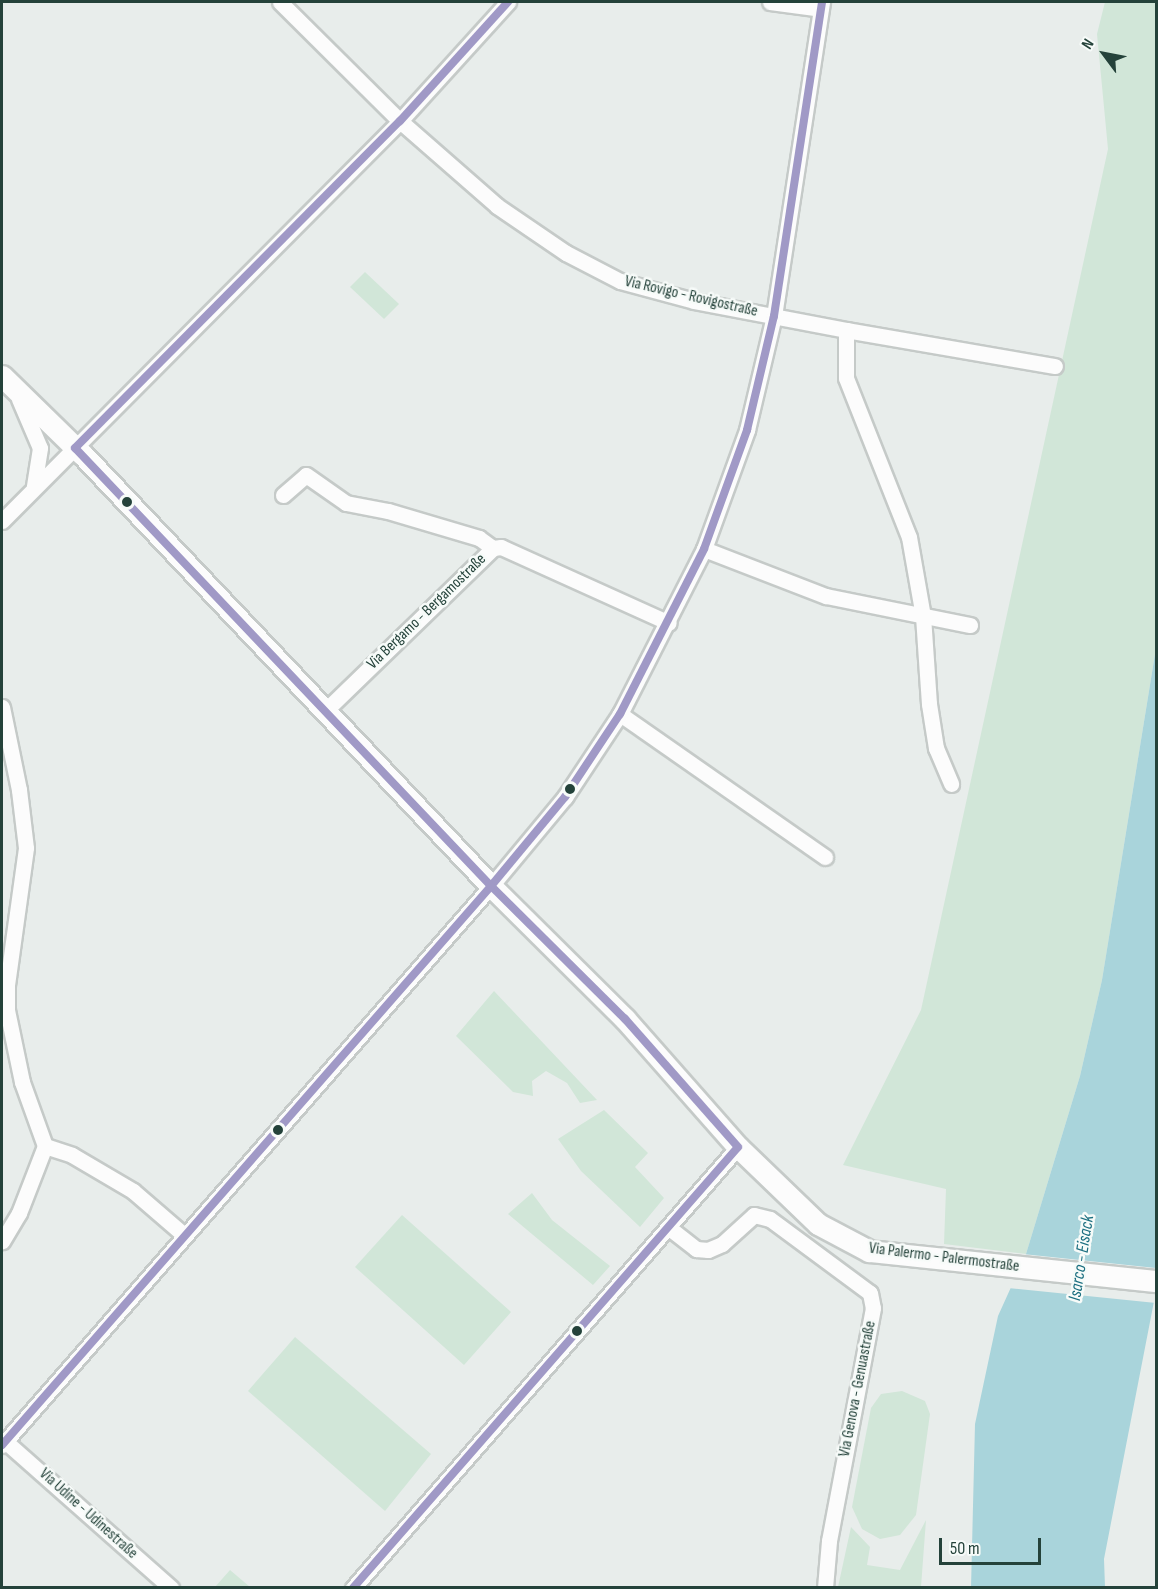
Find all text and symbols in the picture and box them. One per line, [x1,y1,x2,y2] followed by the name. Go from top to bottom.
[1074,24,1134,84] north arrow
[1078,36,1099,53] text: N
[623,272,759,322] street label: Via Rovigo - Rovigostraße
[121,496,133,508] unlabelled marker
[363,550,491,674] street label: Via Bergamo - Bergamostraße
[564,783,576,795] unlabelled marker
[272,1124,284,1136] unlabelled marker
[1065,1214,1099,1302] water label: Isarco - Eisack
[868,1239,1020,1277] street label: Via Palermo - Palermostraße
[835,1319,881,1459] street label: Via Genova - Genuastraße
[571,1325,583,1337] unlabelled marker
[35,1465,141,1563] street label: Via Udine - Udinestraße
[942,1526,1044,1564] scale bar
[950,1538,980,1559] text: 50 m

